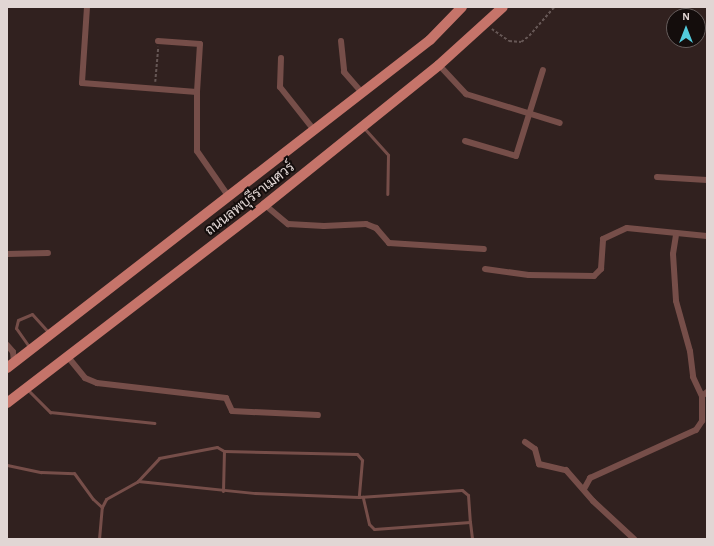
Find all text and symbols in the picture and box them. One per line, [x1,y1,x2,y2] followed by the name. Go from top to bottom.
[666,8,706,48] north arrow
[682,11,690,22] text: N
[202,159,298,239] street label: ถนนลพบุรีราเมศวร์

